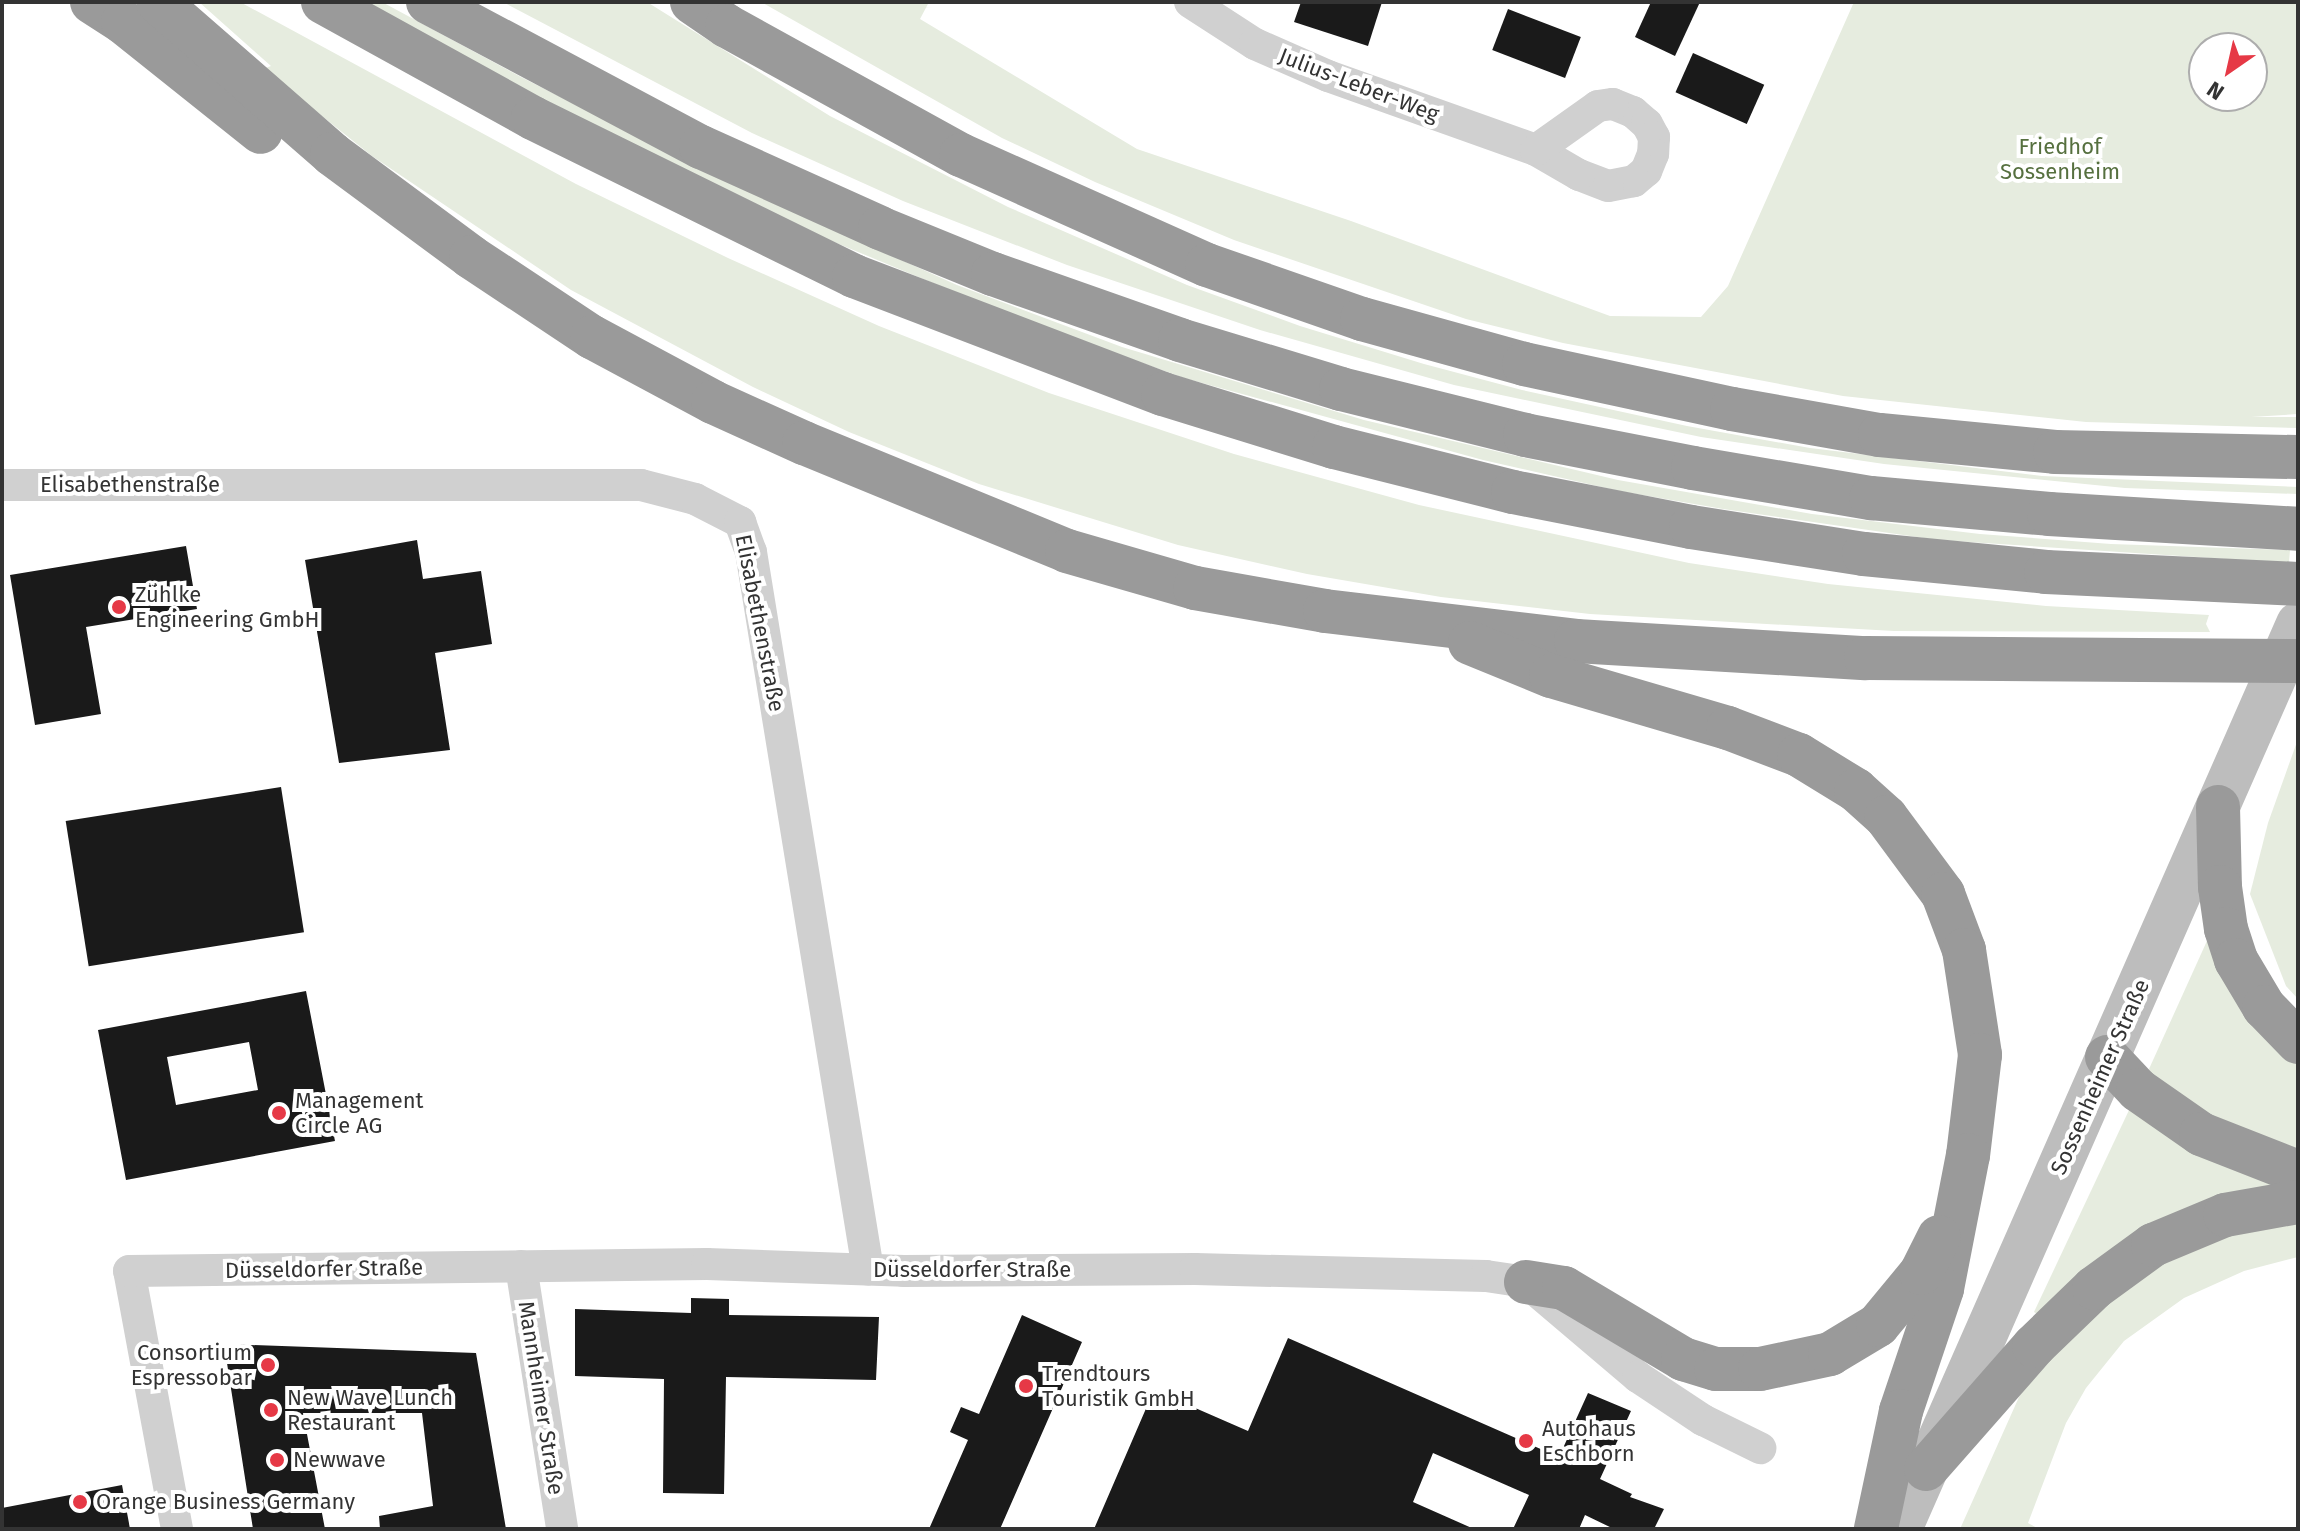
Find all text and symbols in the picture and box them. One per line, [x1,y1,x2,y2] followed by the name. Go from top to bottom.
[2188,32,2268,112] north arrow
[1275,42,1443,128] street label: Julius-Leber-Weg
[2202,75,2229,106] text: N
[2000,133,2120,184] park label: Friedhof Sossenheim
[40,472,220,498] street label: Elisabethenstraße
[730,532,790,714] street label: Elisabethenstraße
[135,581,320,632] place label: Zühlke Engineering GmbH
[110,598,128,616] marker: Zühlke Engineering GmbH
[2045,975,2155,1179] street label: Sossenheimer Straße
[295,1087,423,1138] place label: Management Circle AG
[270,1104,288,1122] marker: Management Circle AG
[225,1254,423,1284] street label: Düsseldorfer Straße
[873,1257,1071,1283] street label: Düsseldorfer Straße
[513,1299,569,1497] street label: Mannheimer Straße
[131,1339,252,1390] place label: Consortium Espressobar
[259,1356,277,1374] marker: Consortium Espressobar
[1042,1360,1195,1412] place label: Trendtours Touristik GmbH
[1017,1377,1035,1395] marker: Trendtours Touristik GmbH
[287,1384,453,1436] place label: New Wave Lunch Restaurant
[262,1401,280,1419] marker: New Wave Lunch Restaurant
[1542,1415,1636,1466] place label: Autohaus Eschborn
[1517,1432,1535,1450] marker: Autohaus Eschborn
[293,1447,386,1473] place label: Newwave
[268,1451,286,1469] marker: Newwave
[96,1489,355,1515] place label: Orange Business Germany
[71,1493,89,1511] marker: Orange Business Germany

